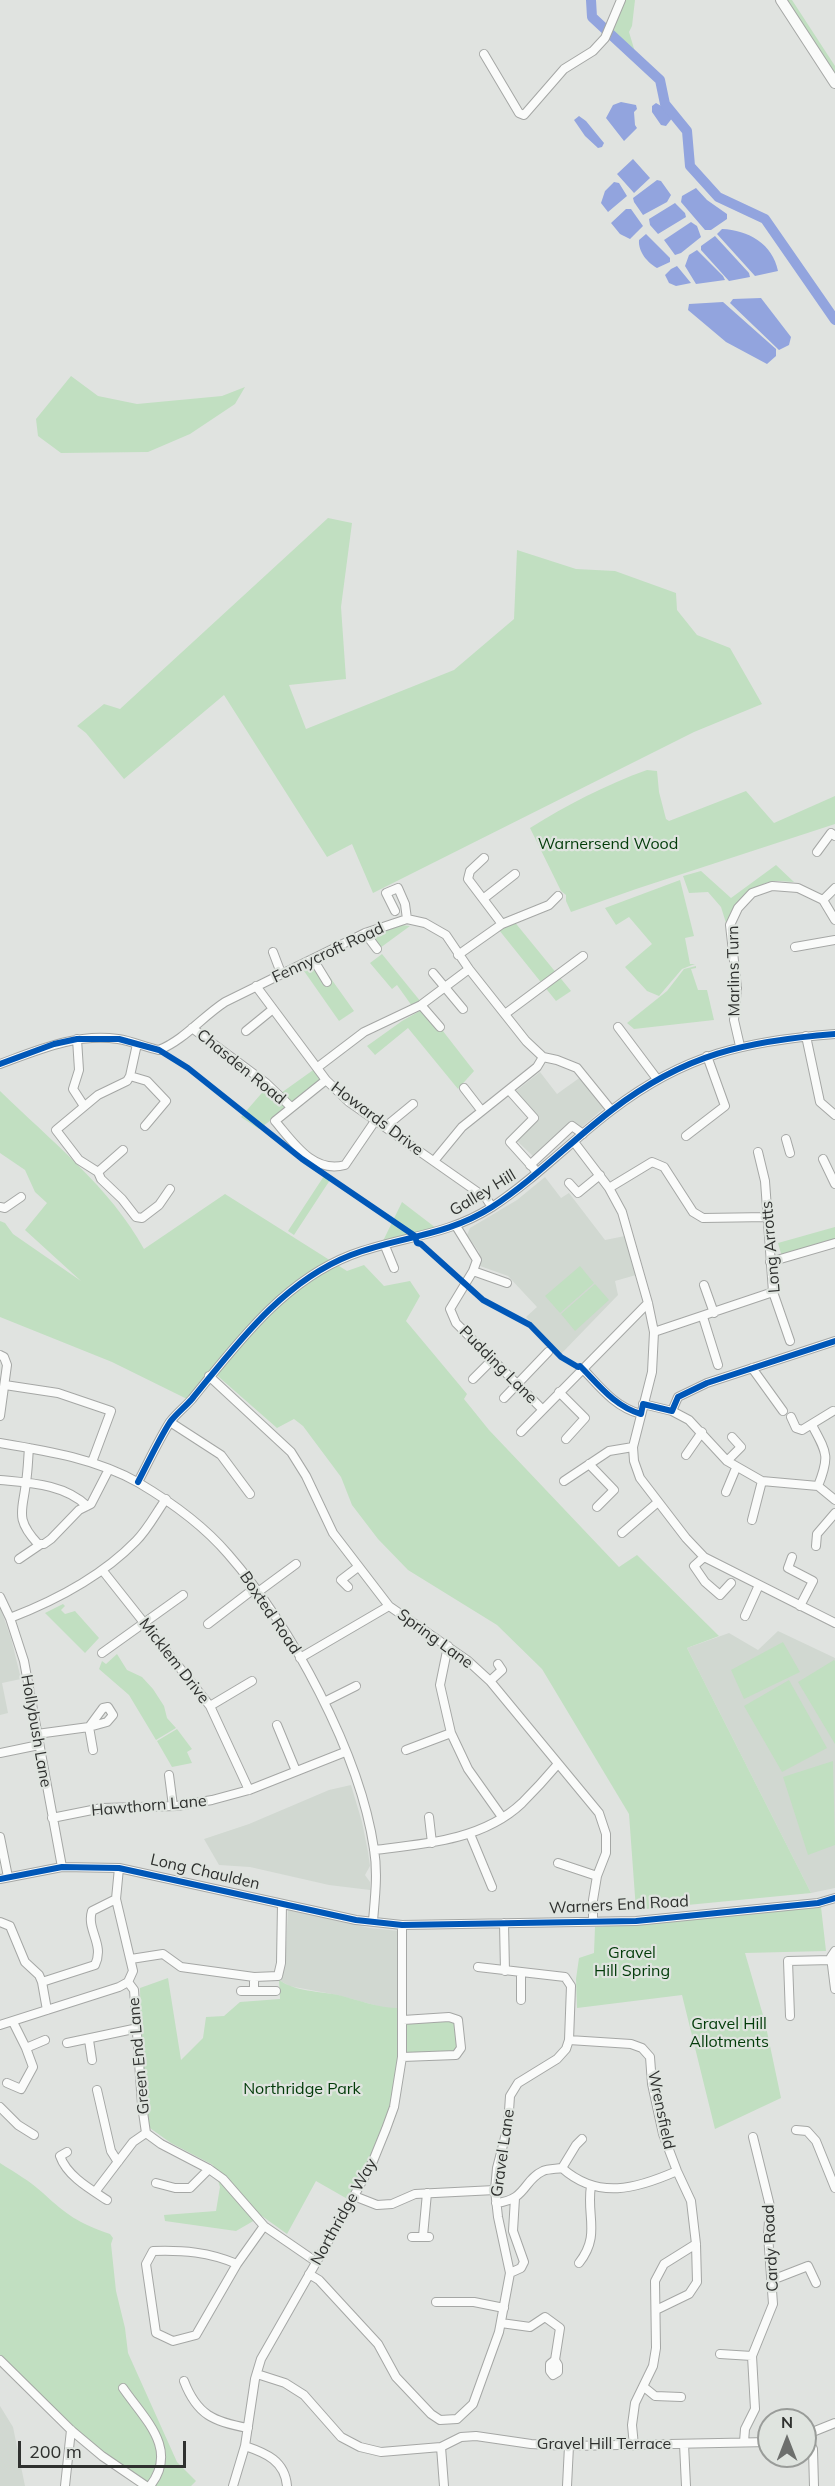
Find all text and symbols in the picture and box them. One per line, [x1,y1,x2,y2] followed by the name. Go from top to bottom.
[538,834,678,854] park label: Warnersend Wood
[269,919,387,987] street label: Fennycroft Road
[724,925,744,1017] street label: Marlins Turn
[193,1025,289,1109] street label: Chasden Road
[327,1078,427,1160] street label: Howards Drive
[446,1166,520,1220] street label: Galley Hill
[757,1200,785,1294] street label: Long Arrotts
[455,1322,541,1408] street label: Pudding Lane
[235,1568,305,1658] street label: Boxted Road
[393,1605,477,1673] street label: Spring Lane
[135,1614,213,1708] street label: Micklem Drive
[17,1673,55,1789] street label: Hollybush Lane
[91,1791,207,1821] street label: Hawthorn Lane
[148,1850,262,1894] street label: Long Chaulden
[549,1892,689,1918] street label: Warners End Road
[594,1943,670,1981] park label: Gravel Hill Spring
[124,1997,154,2115] street label: Green End Lane
[689,2014,769,2052] park label: Gravel Hill Allotments
[643,2069,679,2151] street label: Wrensfield
[243,2079,361,2099] park label: Northridge Park
[487,2108,519,2198] street label: Gravel Lane
[307,2155,381,2269] street label: Northridge Way
[759,2204,783,2292] street label: Cardy Road
[757,2408,817,2468] north arrow
[781,2412,793,2432] text: N
[21,2429,189,2467] scale bar
[537,2434,671,2454] street label: Gravel Hill Terrace
[29,2440,82,2463] text: 200 m

